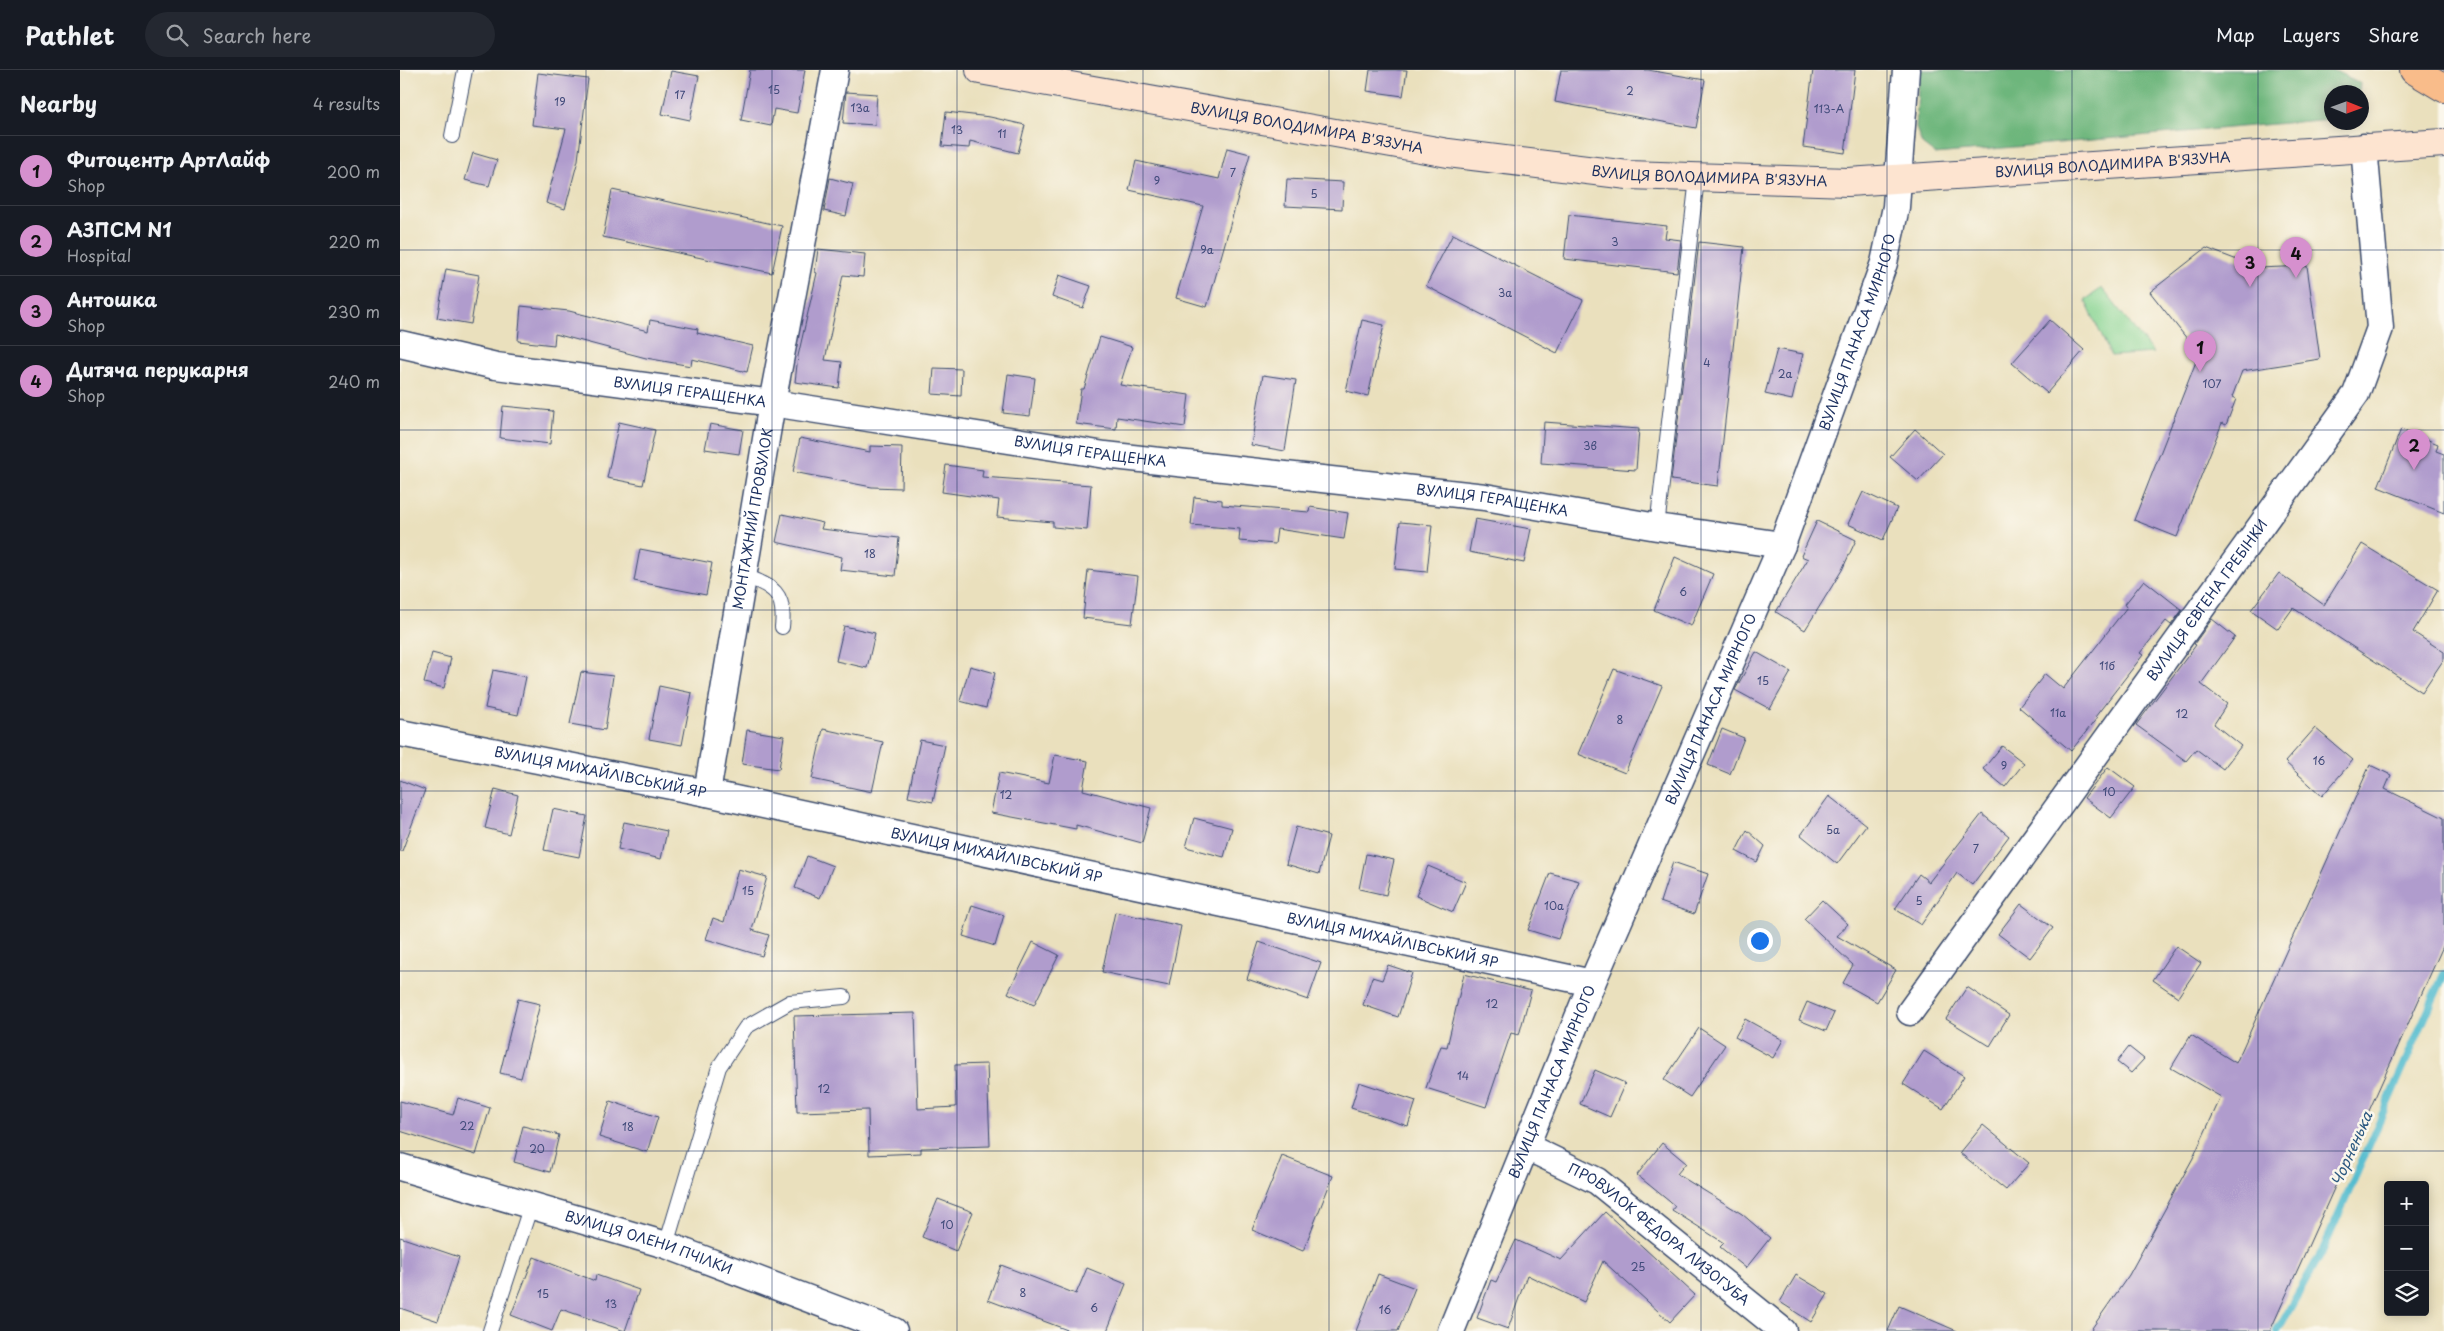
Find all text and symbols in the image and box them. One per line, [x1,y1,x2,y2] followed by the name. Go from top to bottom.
[145,12,495,57] search box
[25,17,115,53] text: Pathlet
[163,21,191,49] icon: search
[203,21,311,49] text: Search here
[2216,21,2255,48] text: Map
[2283,21,2340,48] text: Layers
[2368,21,2419,48] text: Share
[768,81,780,98] house number: 15
[1626,82,1634,99] house number: 2
[2324,85,2369,130] north arrow
[675,86,686,103] house number: 17
[20,87,97,119] text: Nearby
[313,91,380,115] text: 4 results
[554,93,566,110] house number: 19
[1189,97,1425,158] street label: ВУЛИЦЯ ВОЛОДИМИРА В'ЯЗУНА
[850,99,870,116] house number: 13а
[1814,100,1845,117] house number: 113-А
[951,121,963,138] house number: 13
[997,125,1007,142] house number: 11
[67,145,270,173] text: Фитоцентр АртЛайф
[1994,146,2231,182] street label: ВУЛИЦЯ ВОЛОДИМИРА В'ЯЗУНА
[32,159,40,183] text: 1
[327,159,380,183] text: 200 m
[1590,160,1828,191] street label: ВУЛИЦЯ ВОЛОДИМИРА В'ЯЗУНА
[1230,164,1236,181] house number: 7
[1154,172,1160,189] house number: 9
[67,173,105,197] text: Shop
[1310,185,1318,202] house number: 5
[67,215,172,243] text: АЗПСМ N1
[30,229,42,253] text: 2
[329,229,380,253] text: 220 m
[1813,232,1900,433] street label: ВУЛИЦЯ ПАНАСА МИРНОГО
[1611,233,1619,250] house number: 3
[2280,237,2312,278] pin: 4
[1200,241,1214,258] house number: 9а
[67,243,131,267] text: Hospital
[2234,246,2266,287] pin: 3
[1498,284,1512,301] house number: 3а
[67,285,157,313] text: Антошка
[31,299,41,323] text: 3
[328,299,380,323] text: 230 m
[67,313,105,337] text: Shop
[2184,331,2216,372] pin: 1
[1703,354,1711,371] house number: 4
[67,355,249,383] text: Дитяча перукарня
[1778,365,1792,382] house number: 2а
[31,369,41,393] text: 4
[328,369,380,393] text: 240 m
[612,371,768,412] street label: ВУЛИЦЯ ГЕРАЩЕНКА
[2203,375,2221,392] house number: 107
[67,383,105,407] text: Shop
[727,427,778,611] street label: МОНТАЖНИЙ ПРОВУЛОК
[2398,429,2430,470] pin: 2
[1013,430,1168,472] street label: ВУЛИЦЯ ГЕРАЩЕНКА
[1583,437,1597,454] house number: 3в
[1415,478,1570,521] street label: ВУЛИЦЯ ГЕРАЩЕНКА
[2141,515,2272,685] street label: ВУЛИЦЯ ЄВГЕНА ГРЕБІНКИ
[864,545,876,562] house number: 18
[1679,583,1687,600] house number: 6
[1660,610,1761,808] street label: ВУЛИЦЯ ПАНАСА МИРНОГО
[2099,657,2115,674] house number: 11б
[1757,672,1769,689] house number: 15
[2050,704,2066,721] house number: 11а
[2176,705,2189,722] house number: 12
[1617,711,1624,728] house number: 8
[492,741,709,803] street label: ВУЛИЦЯ МИХАЙЛІВСЬКИЙ ЯР
[2313,752,2326,769] house number: 16
[2001,757,2007,774] house number: 9
[2103,783,2115,800] house number: 10
[1000,786,1013,803] house number: 12
[1826,821,1840,838] house number: 5а
[889,822,1105,888] street label: ВУЛИЦЯ МИХАЙЛІВСЬКИЙ ЯР
[1973,840,1979,857] house number: 7
[742,882,754,899] house number: 15
[1915,892,1923,909] house number: 5
[1544,897,1564,914] house number: 10а
[1285,907,1501,973] street label: ВУЛИЦЯ МИХАЙЛІВСЬКИЙ ЯР
[1747,928,1773,954] your location
[1503,982,1600,1181] street label: ВУЛИЦЯ ПАНАСА МИРНОГО
[1486,995,1499,1012] house number: 12
[1457,1067,1469,1084] house number: 14
[818,1080,831,1097] house number: 12
[2324,1107,2378,1189] water label: Чорненька
[460,1117,474,1134] house number: 22
[622,1118,634,1135] house number: 18
[529,1140,545,1157] house number: 20
[1565,1158,1755,1310] street label: ПРОВУЛОК ФЕДОРА ЛИЗОГУБА
[2384,1181,2429,1316] map controls
[2384,1181,2429,1226] button: +
[563,1205,736,1279] street label: ВУЛИЦЯ ОЛЕНИ ПЧІЛКИ
[941,1216,953,1233] house number: 10
[2384,1226,2429,1271] button: −
[1631,1258,1645,1275] house number: 25
[2384,1271,2429,1316] button: layers
[1020,1284,1027,1301] house number: 8
[537,1285,549,1302] house number: 15
[605,1295,617,1312] house number: 13
[1090,1299,1098,1316] house number: 6
[1379,1301,1392,1318] house number: 16

